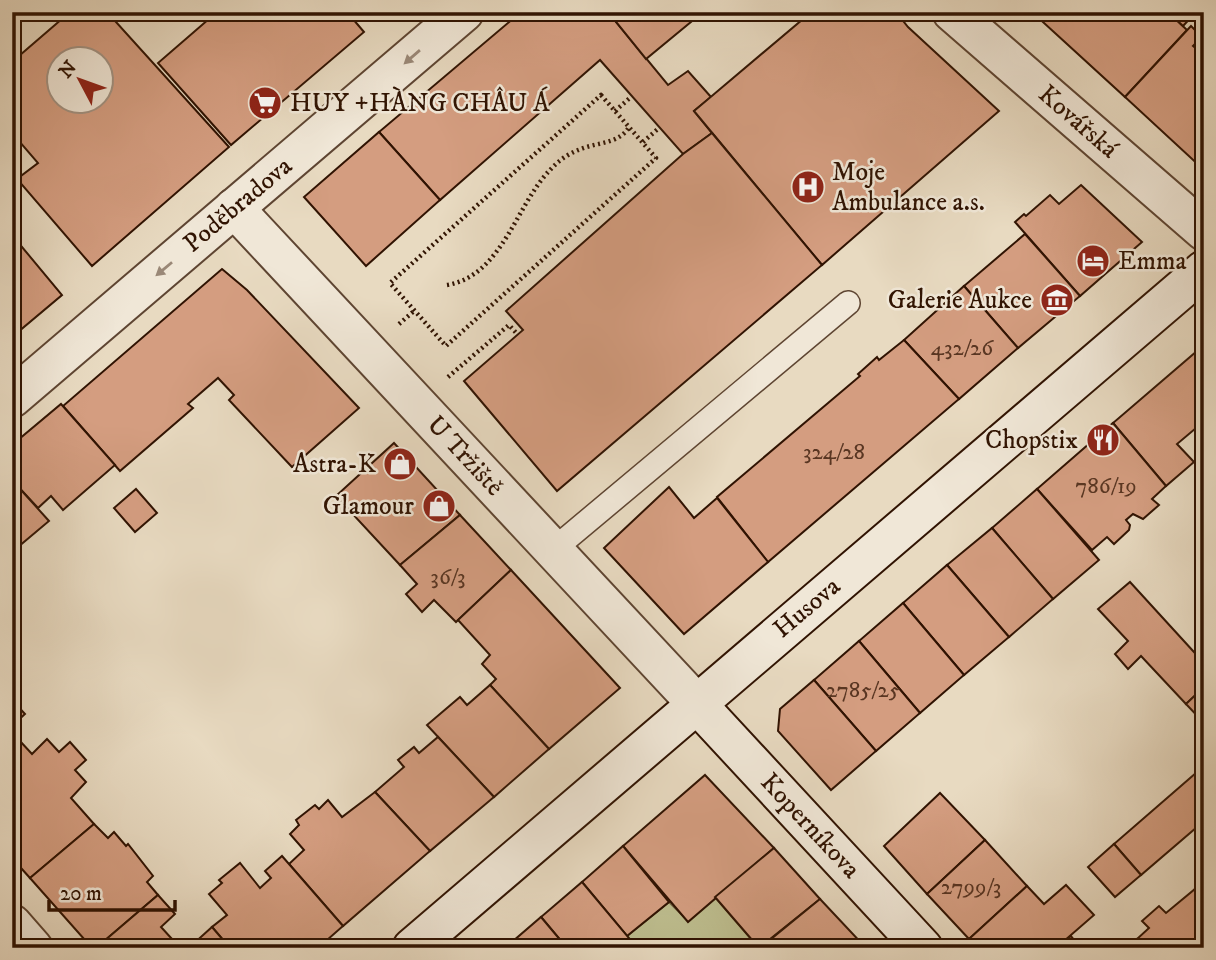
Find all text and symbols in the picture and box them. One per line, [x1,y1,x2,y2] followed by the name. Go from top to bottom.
[46,46,116,116] north arrow
[403,49,421,65] one-way arrow
[55,56,82,83] text: N
[1031,78,1125,166] street label: Kovářská
[246,84,284,122] supermarket icon: HUY +HÀNG CHÂU Á
[290,86,550,120] place label: HUY +HÀNG CHÂU Á
[177,150,299,260] street label: Poděbradova
[832,156,985,219] place label: Moje Ambulance a.s.
[789,168,827,206] hospital icon: Moje Ambulance a.s.
[1074,242,1112,280] hotel icon: Emma
[1118,245,1187,278] place label: Emma
[155,261,172,276] one-way arrow
[1038,281,1076,319] museum icon: Galerie Aukce
[888,284,1032,317] place label: Galerie Aukce
[931,334,994,363] house number: 432/26
[419,409,511,503] street label: U Tržiště
[1084,421,1122,459] restaurant icon: Chopstix
[985,424,1078,457] place label: Chopstix
[803,438,865,467] house number: 324/28
[381,445,419,483] shop icon: Astra-K
[293,448,377,481] place label: Astra-K
[1075,472,1137,501] house number: 786/19
[420,487,458,525] shop icon: Glamour
[323,490,414,523] place label: Glamour
[430,563,466,592] house number: 36/3
[767,570,847,646] street label: Husova
[826,676,900,705] house number: 2785/25
[753,766,867,886] street label: Koperníkova
[49,869,175,913] scale bar
[941,873,1001,902] house number: 2799/3
[60,881,102,907] text: 20 m

